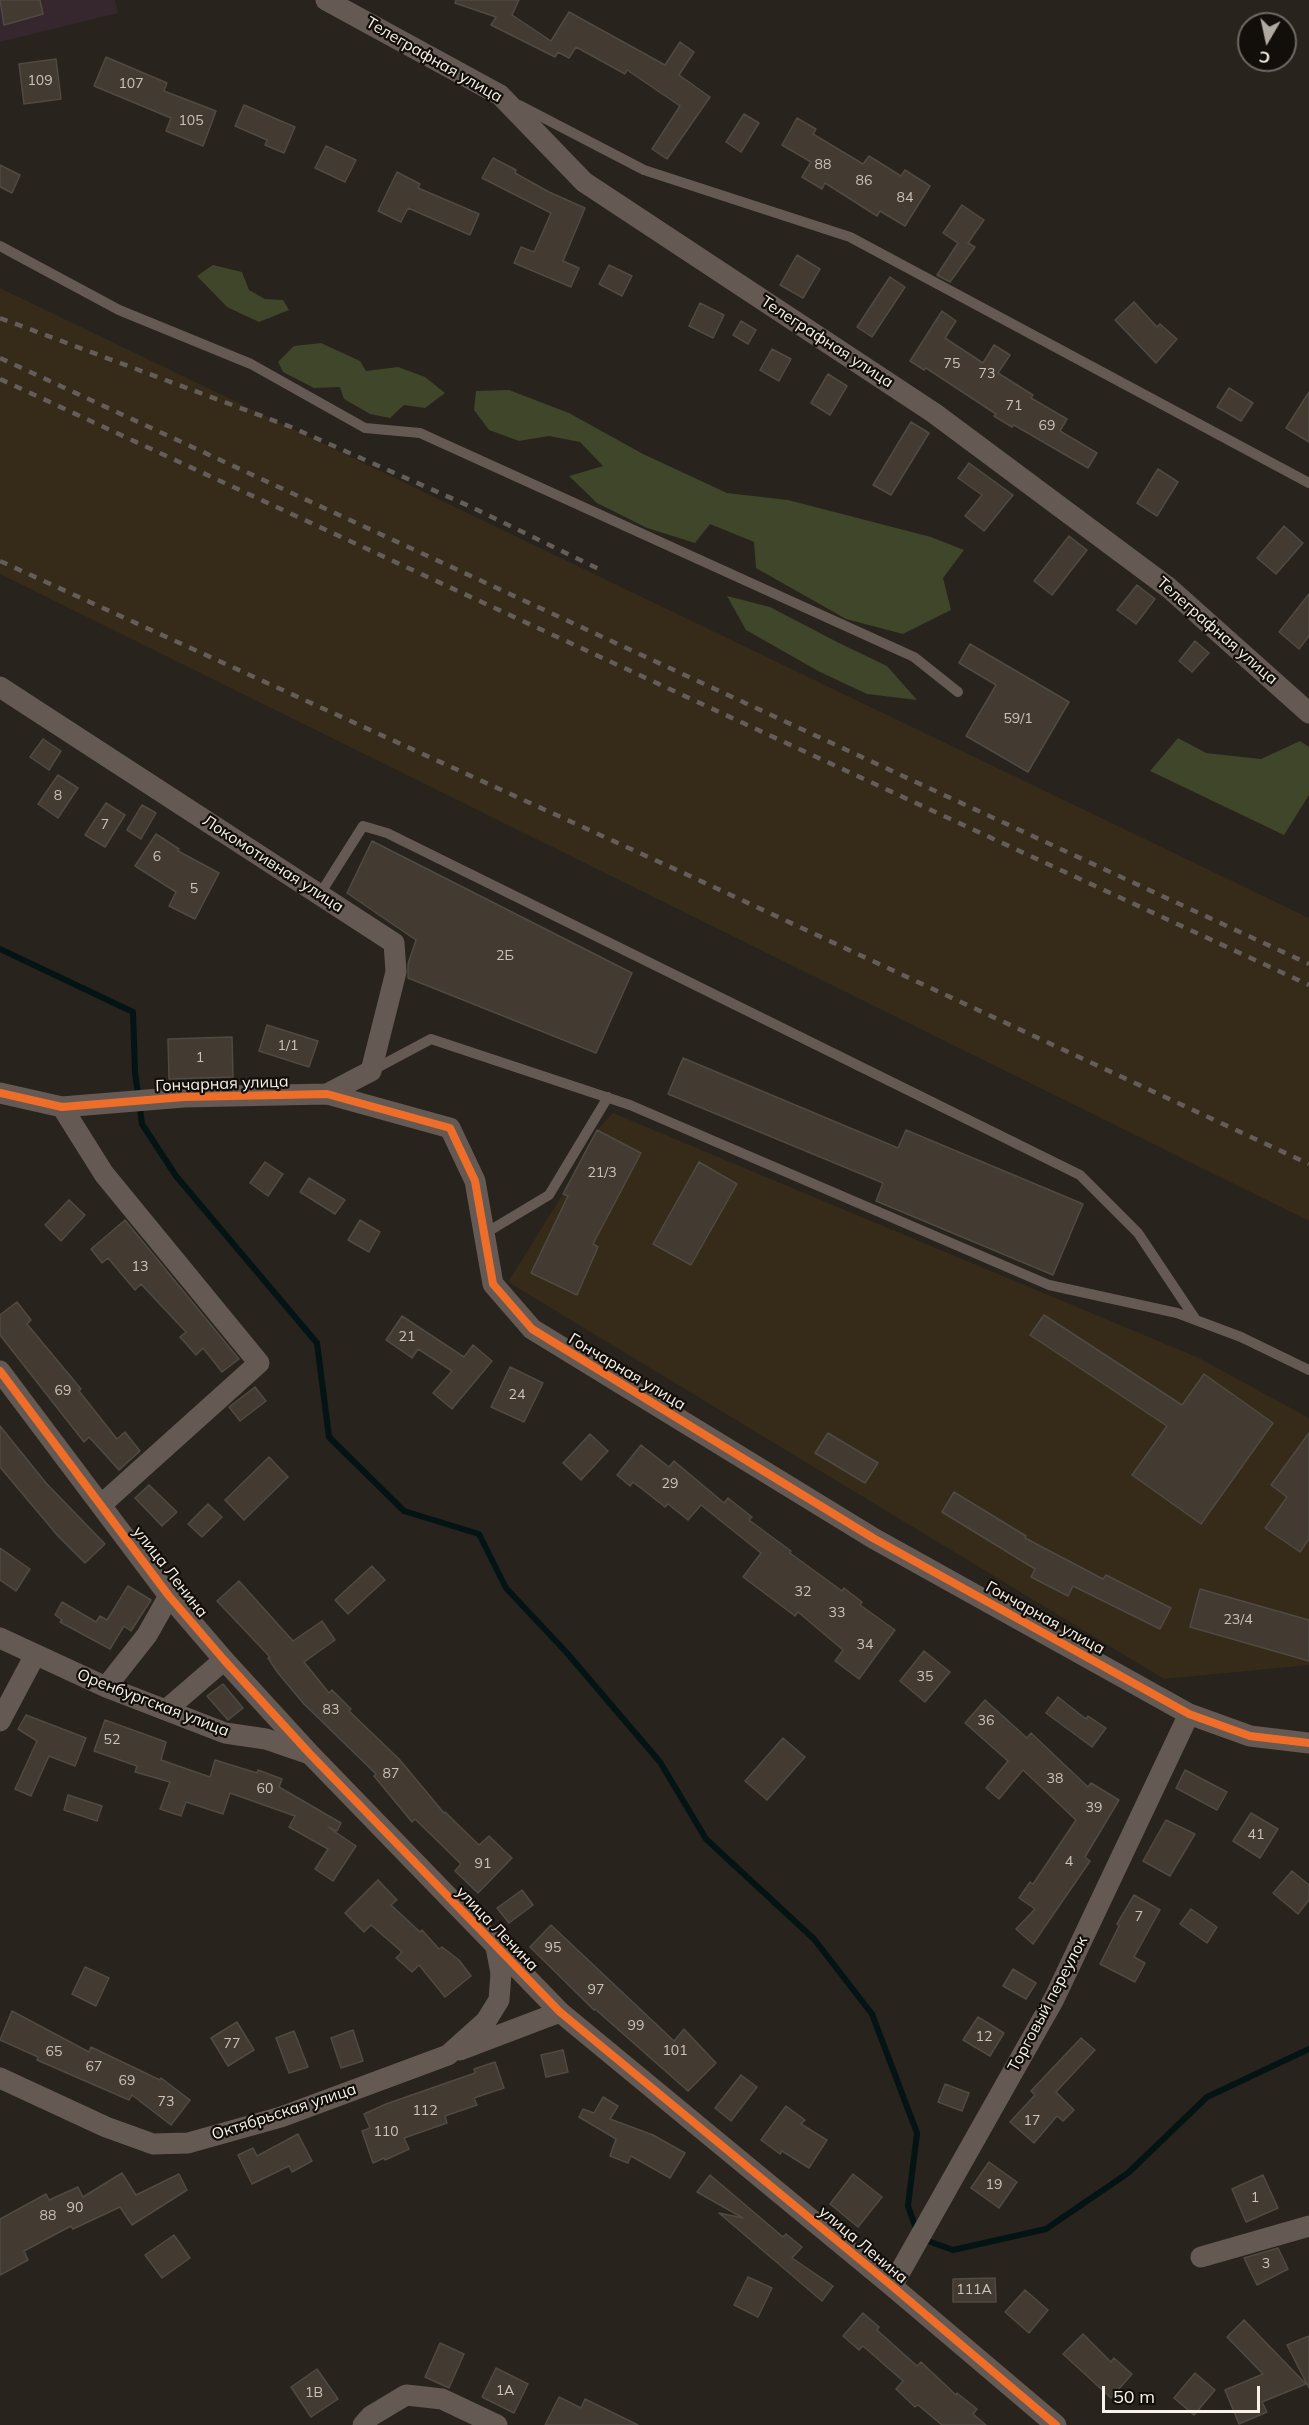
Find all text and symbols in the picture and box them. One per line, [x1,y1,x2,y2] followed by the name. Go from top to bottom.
[1237,12,1297,72] north arrow
[362,13,506,107] street label: Телеграфная улица
[1258,47,1271,69] text: С
[27,73,53,89] house number: 109
[118,76,144,92] house number: 107
[178,113,204,129] house number: 105
[815,157,831,173] house number: 88
[856,173,872,189] house number: 86
[897,190,913,206] house number: 84
[757,292,897,392] street label: Телеграфная улица
[944,356,960,372] house number: 75
[979,366,995,382] house number: 73
[1006,398,1022,414] house number: 71
[1039,418,1055,434] house number: 69
[1153,573,1281,689] street label: Телеграфная улица
[1003,711,1033,727] house number: 59/1
[54,788,62,804] house number: 8
[199,811,347,917] street label: Локомотивная улица
[101,817,109,833] house number: 7
[153,849,161,865] house number: 6
[190,881,198,897] house number: 5
[496,948,514,964] house number: 2Б
[278,1038,298,1054] house number: 1/1
[196,1050,204,1066] house number: 1
[155,1072,289,1096] street label: Гончарная улица
[587,1165,617,1181] house number: 21/3
[132,1259,148,1275] house number: 13
[399,1329,415,1345] house number: 21
[565,1329,689,1415] street label: Гончарная улица
[55,1383,71,1399] house number: 69
[509,1387,525,1403] house number: 24
[662,1476,678,1492] house number: 29
[128,1523,212,1621] street label: улица Ленина
[982,1577,1108,1659] street label: Гончарная улица
[795,1584,811,1600] house number: 32
[829,1605,845,1621] house number: 33
[1223,1612,1253,1628] house number: 23/4
[857,1637,873,1653] house number: 34
[74,1665,232,1741] street label: Оренбургская улица
[917,1669,933,1685] house number: 35
[323,1702,339,1718] house number: 83
[978,1713,994,1729] house number: 36
[104,1732,120,1748] house number: 52
[383,1766,399,1782] house number: 87
[1047,1771,1063,1787] house number: 38
[257,1781,273,1797] house number: 60
[1086,1800,1102,1816] house number: 39
[1248,1827,1264,1843] house number: 41
[1065,1854,1073,1870] house number: 4
[475,1856,491,1872] house number: 91
[452,1883,542,1975] street label: улица Ленина
[1135,1909,1143,1925] house number: 7
[1004,1933,1092,2075] street label: Торговый переулок
[545,1940,561,1956] house number: 95
[588,1982,604,1998] house number: 97
[628,2018,644,2034] house number: 99
[976,2029,992,2045] house number: 12
[224,2036,240,2052] house number: 77
[662,2043,688,2059] house number: 101
[46,2044,62,2060] house number: 65
[86,2059,102,2075] house number: 67
[119,2073,135,2089] house number: 69
[209,2080,359,2144] street label: Октябрьская улица
[158,2094,174,2110] house number: 73
[412,2103,438,2119] house number: 112
[1024,2113,1040,2129] house number: 17
[373,2124,399,2140] house number: 110
[986,2177,1002,2193] house number: 19
[1251,2190,1259,2206] house number: 1
[67,2200,83,2216] house number: 90
[815,2202,911,2288] street label: улица Ленина
[40,2208,56,2224] house number: 88
[1262,2256,1270,2272] house number: 3
[956,2282,992,2298] house number: 111А
[1105,2374,1262,2412] scale bar
[496,2383,514,2399] house number: 1А
[305,2385,323,2401] house number: 1В
[1113,2385,1155,2408] text: 50 m

